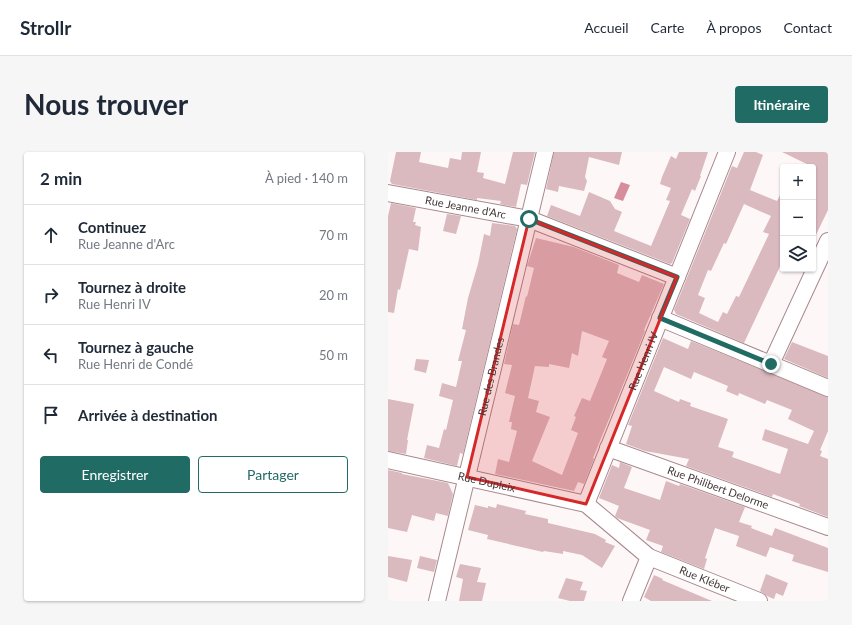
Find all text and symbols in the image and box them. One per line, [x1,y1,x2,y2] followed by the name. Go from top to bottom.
[20,16,71,39] text: Strollr
[584,19,629,36] text: Accueil
[651,19,684,36] text: Carte
[706,19,761,36] text: À propos
[783,19,832,36] text: Contact
[735,86,828,123] button: Itinéraire
[24,87,188,121] text: Nous trouver
[780,164,816,272] map controls
[780,164,816,200] button: +
[40,168,82,189] text: 2 min
[265,170,348,186] text: À pied · 140 m
[424,193,507,221] street label: Rue Jeanne d'Arc
[780,200,816,236] button: −
[520,210,538,228] route start
[78,218,146,236] text: Continuez
[40,224,62,246] icon: ahead
[319,227,348,243] text: 70 m
[78,236,175,252] text: Rue Jeanne d'Arc
[780,236,816,272] button: layers
[78,278,186,296] text: Tournez à droite
[40,284,62,306] icon: right
[319,287,348,303] text: 20 m
[78,296,151,312] text: Rue Henri IV
[625,329,661,392] street label: Rue Henri IV
[475,335,506,417] street label: Rue des Brandes
[78,338,194,356] text: Tournez à gauche
[40,344,62,366] icon: left
[319,347,348,363] text: 50 m
[762,355,780,373] route end
[78,356,193,372] text: Rue Henri de Condé
[40,404,62,426] icon: arrive
[78,406,217,424] text: Arrivée à destination
[40,456,190,493] button: Enregistrer
[198,456,348,493] button: Partager
[666,463,771,511] street label: Rue Philibert Delorme
[457,469,517,494] street label: Rue Dupleix
[678,563,732,595] street label: Rue Kléber

